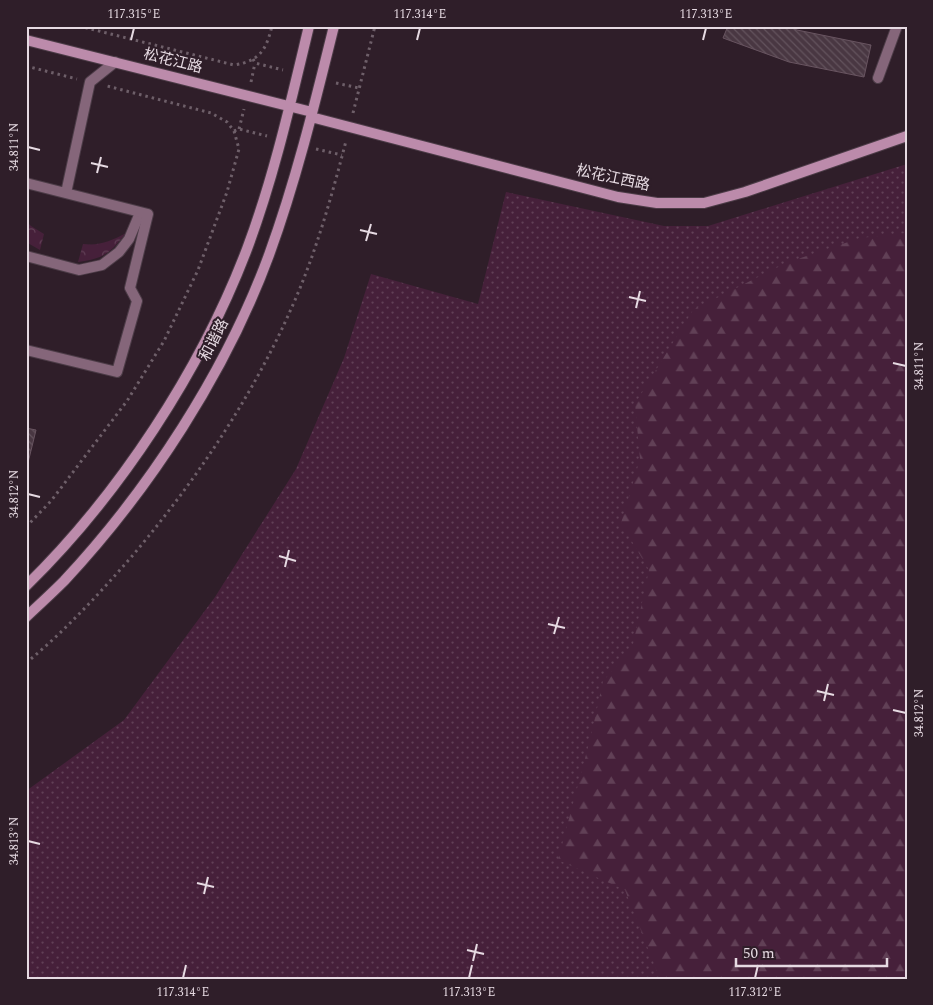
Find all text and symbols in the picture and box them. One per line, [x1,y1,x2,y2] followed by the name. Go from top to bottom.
[108,5,160,24] text: 117.315°E
[394,5,446,24] text: 117.314°E
[680,5,732,24] text: 117.313°E
[141,43,205,79] street label: 松花江路
[5,123,24,171] text: 34.811°N
[574,159,652,197] street label: 松花江西路
[194,315,234,365] street label: 和谐路
[910,342,929,390] text: 34.811°N
[5,470,24,518] text: 34.812°N
[910,689,929,737] text: 34.812°N
[5,817,24,865] text: 34.813°N
[736,935,887,967] scale bar
[743,942,775,965] text: 50 m
[157,983,209,1002] text: 117.314°E
[443,983,495,1002] text: 117.313°E
[729,983,781,1002] text: 117.312°E

